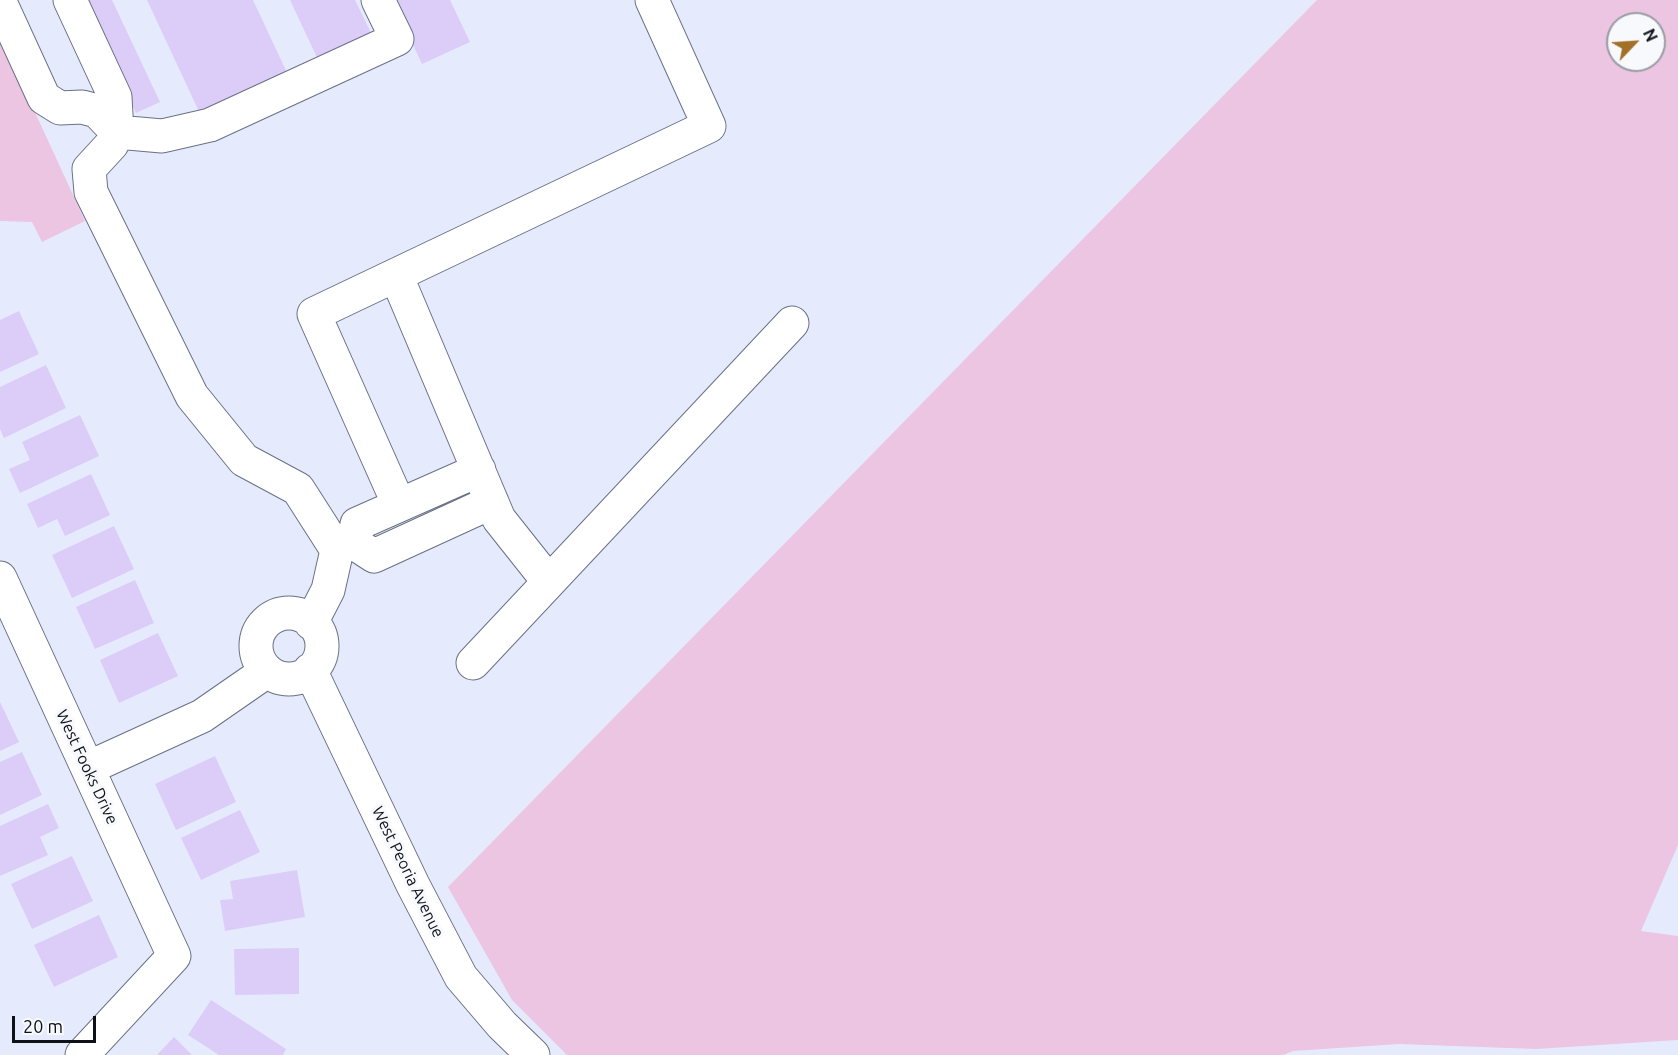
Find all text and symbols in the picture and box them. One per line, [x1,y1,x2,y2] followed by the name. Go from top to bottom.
[1606,12,1666,72] north arrow
[1640,26,1661,44] text: N
[52,707,122,827] street label: West Fooks Drive
[368,803,448,941] street label: West Peoria Avenue
[15,1004,99,1042] scale bar
[23,1016,63,1036] text: 20 m

